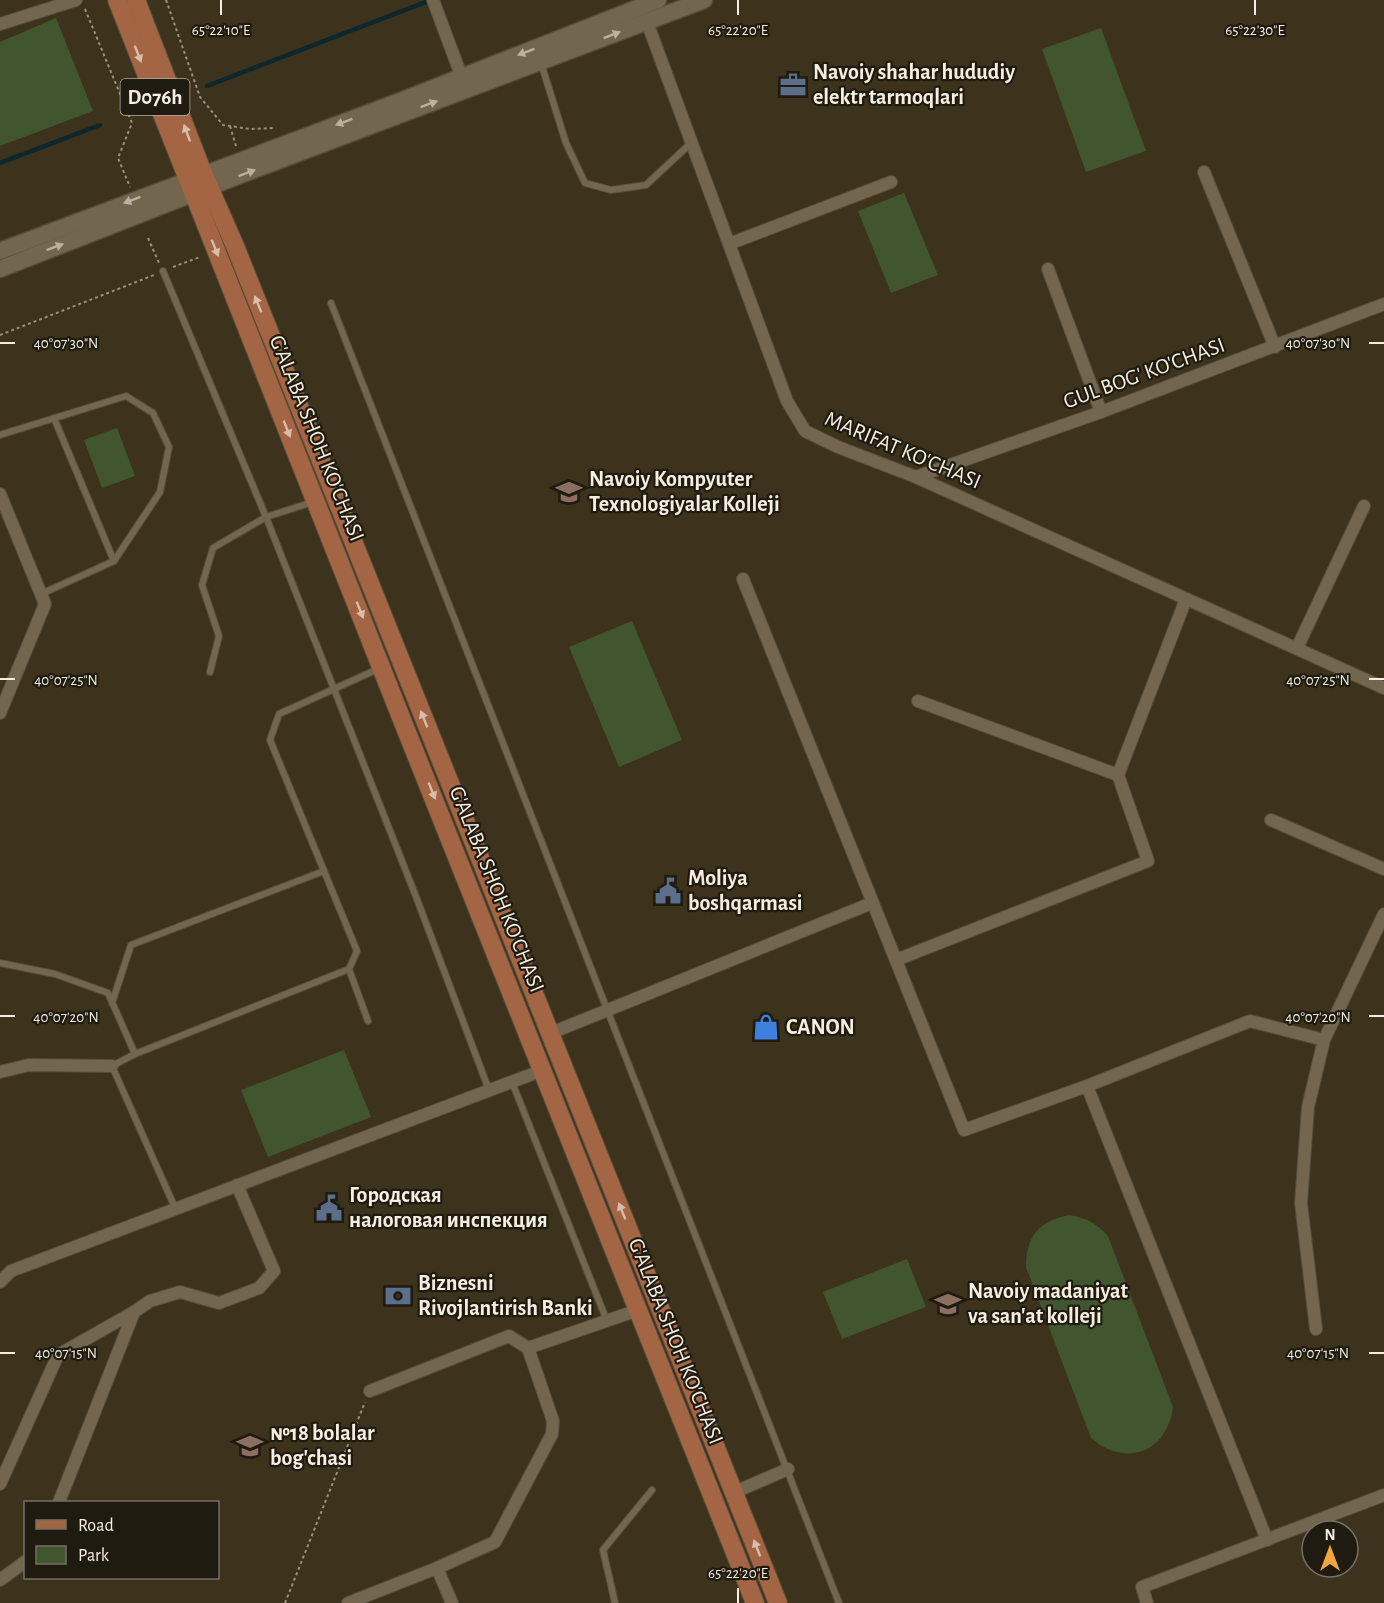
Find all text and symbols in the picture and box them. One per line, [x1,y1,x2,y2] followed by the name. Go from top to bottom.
[192,23,250,38] text: 65°22'10"E
[708,23,768,38] text: 65°22'20"E
[1225,23,1285,38] text: 65°22'30"E
[603,30,621,40] one-way arrow
[133,46,143,64] one-way arrow
[516,47,534,57] one-way arrow
[813,61,1015,108] place label: Navoiy shahar hududiy elektr tarmoqlari
[778,70,808,100] office icon: Navoiy shahar hududiy elektr tarmoqlari
[120,79,190,115] road number: D076h
[421,99,439,109] one-way arrow
[334,117,352,127] one-way arrow
[182,123,192,141] one-way arrow
[238,167,256,177] one-way arrow
[122,196,140,206] one-way arrow
[210,239,220,257] one-way arrow
[46,242,64,252] one-way arrow
[253,294,263,312] one-way arrow
[266,332,368,544] street label: G'ALABA SHOH KO'CHASI
[1060,334,1228,412] street label: GUL BOG' KO'CHASI
[34,336,98,351] text: 40°07'30"N
[1286,336,1350,351] text: 40°07'30"N
[822,407,984,493] street label: MARIFAT KO'CHASI
[283,420,293,438] one-way arrow
[589,468,780,516] place label: Navoiy Kompyuter Texnologiyalar Kolleji
[554,477,584,507] school or university icon: Navoiy Kompyuter Texnologiyalar Kolleji
[356,601,365,619] one-way arrow
[34,673,98,688] text: 40°07'25"N
[1286,673,1350,688] text: 40°07'25"N
[419,709,429,727] one-way arrow
[428,782,437,800] one-way arrow
[446,783,548,995] street label: G'ALABA SHOH KO'CHASI
[688,867,803,914] place label: Moliya boshqarmasi
[653,876,683,906] public building icon: Moliya boshqarmasi
[33,1010,99,1025] text: 40°07'20"N
[1285,1010,1351,1025] text: 40°07'20"N
[751,1012,781,1042] shop icon: CANON
[786,1016,855,1038] place label: CANON
[349,1184,548,1231] place label: Городская налоговая инспекция
[314,1193,344,1223] public building icon: Городская налоговая инспекция
[617,1202,627,1220] one-way arrow
[625,1235,727,1447] street label: G'ALABA SHOH KO'CHASI
[418,1272,593,1320] place label: Biznesni Rivojlantirish Banki
[968,1280,1129,1328] place label: Navoiy madaniyat va san'at kolleji
[383,1281,413,1311] bank icon: Biznesni Rivojlantirish Banki
[933,1289,963,1319] school or university icon: Navoiy madaniyat va san'at kolleji
[35,1346,97,1361] text: 40°07'15"N
[1287,1346,1349,1361] text: 40°07'15"N
[270,1422,375,1469] place label: №18 bolalar bog'chasi
[235,1431,265,1461] school or university icon: №18 bolalar bog'chasi
[24,1501,219,1579] legend
[78,1517,114,1535] text: Road
[1300,1519,1360,1579] north arrow
[1324,1527,1336,1543] text: N
[752,1539,762,1557] one-way arrow
[78,1547,110,1565] text: Park
[708,1566,768,1581] text: 65°22'20"E

